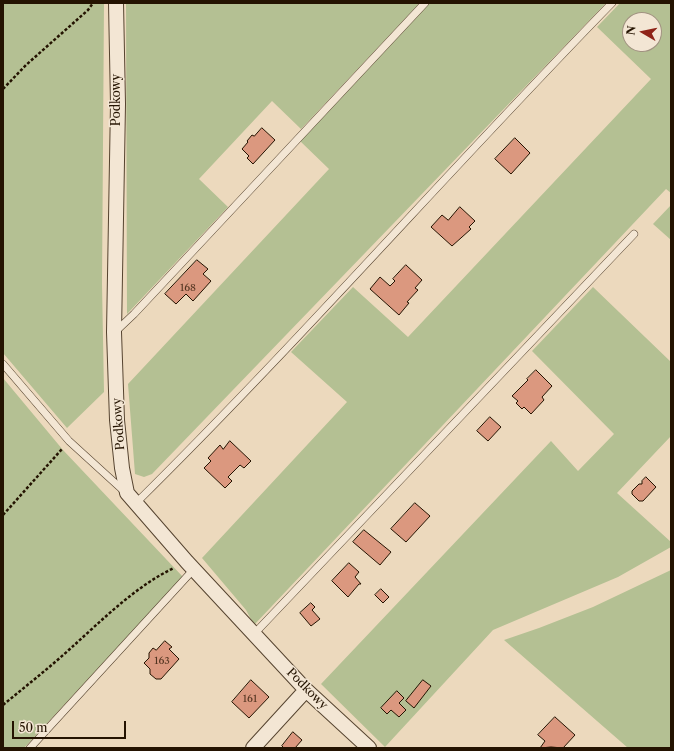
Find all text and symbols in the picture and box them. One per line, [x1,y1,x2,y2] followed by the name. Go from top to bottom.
[622,12,662,52] north arrow
[623,24,639,36] text: N
[110,74,124,126] street label: Podkowy
[180,282,196,294] house number: 168
[110,397,128,451] street label: Podkowy
[154,655,170,667] house number: 163
[283,665,331,713] street label: Podkowy
[243,693,257,705] house number: 161
[14,713,128,739] scale bar
[19,720,48,735] text: 50 m

